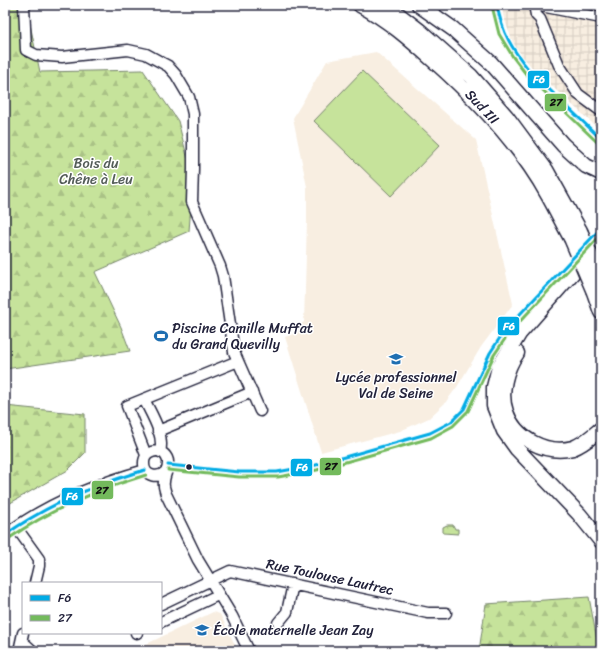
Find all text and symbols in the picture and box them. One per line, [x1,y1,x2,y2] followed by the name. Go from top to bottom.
[527,70,550,89] line badge: F6
[532,70,545,89] text: F6
[459,83,506,131] street label: Sud III
[544,93,567,112] line badge: 27
[549,93,564,112] text: 27
[59,151,133,192] park label: Bois du Chêne à Leu
[172,316,313,357] place label: Piscine Camille Muffat du Grand Quevilly
[497,316,520,336] line badge: F6
[502,317,515,336] text: F6
[153,328,169,344] sports icon: Piscine Camille Muffat du Grand Quevilly
[388,351,404,367] school or university icon: Lycée professionnel Val de Seine
[336,365,457,406] place label: Lycée professionnel Val de Seine
[319,457,342,476] line badge: 27
[324,457,339,476] text: 27
[290,458,313,477] line badge: F6
[295,458,308,477] text: F6
[184,462,194,472] unlabelled marker
[91,480,114,500] line badge: 27
[95,481,110,500] text: 27
[61,487,84,506] line badge: F6
[65,487,78,506] text: F6
[264,551,396,603] street label: Rue Toulouse Lautrec
[22,582,162,634] legend
[58,587,72,609] text: F6
[58,607,73,629] text: 27
[213,618,374,643] place label: École maternelle Jean Zay
[194,622,210,638] school or university icon: École maternelle Jean Zay

